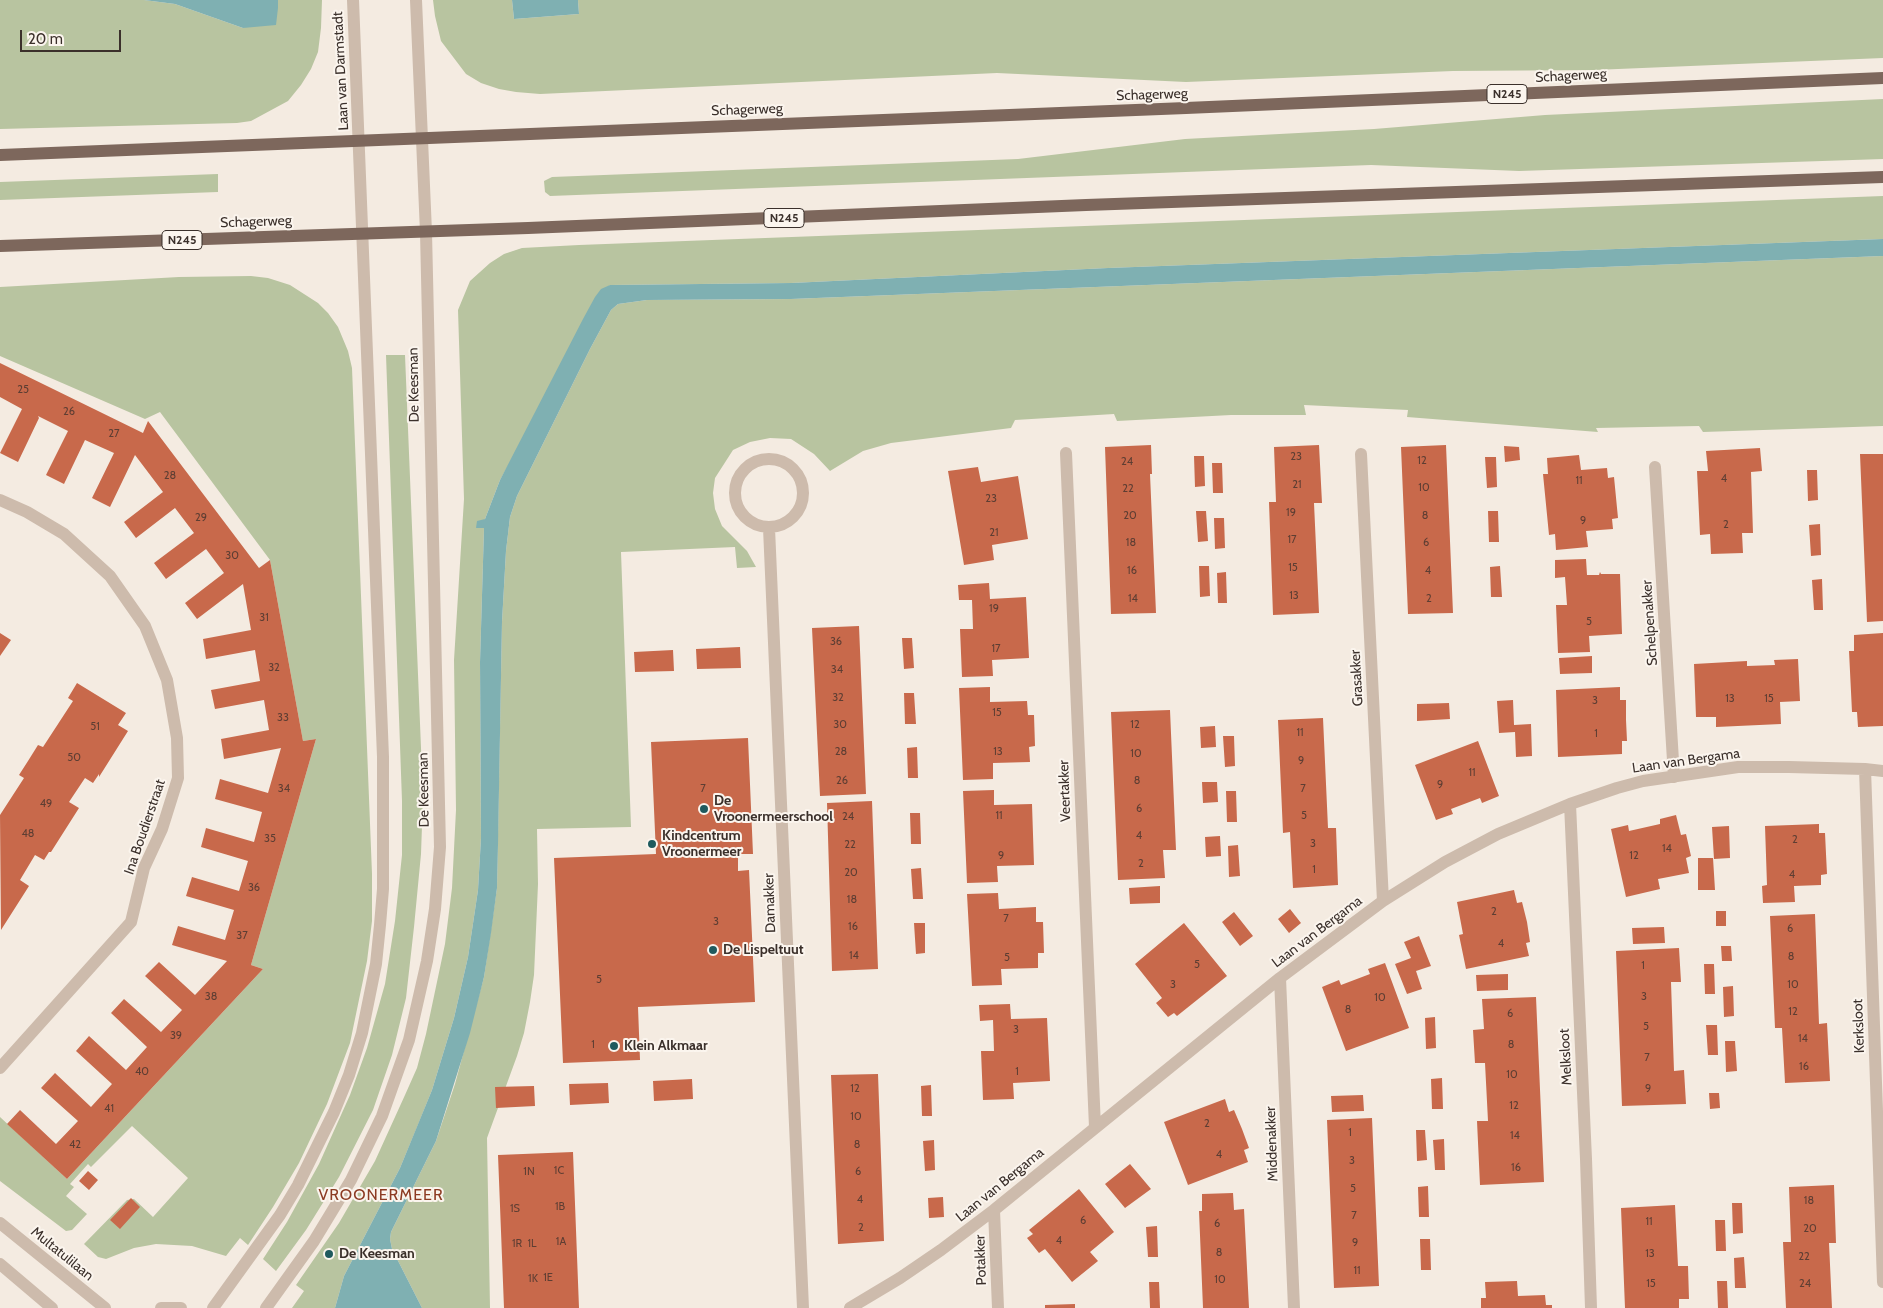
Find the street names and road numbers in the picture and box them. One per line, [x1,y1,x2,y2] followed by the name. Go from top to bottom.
[329,11,353,131] street label: Laan van Darmstadt
[1535,66,1607,86] street label: Schagerweg
[1116,85,1188,105] street label: Schagerweg
[1487,85,1527,104] road number: N245
[711,100,783,120] street label: Schagerweg
[764,208,804,228] road number: N245
[220,212,292,232] street label: Schagerweg
[162,230,202,250] road number: N245
[405,347,423,423] street label: De Keesman
[1639,580,1661,666] street label: Schelpenakker
[1347,649,1367,707] street label: Grasakker
[1631,745,1741,777] street label: Laan van Bergama
[415,752,433,828] street label: De Keesman
[1056,760,1074,822] street label: Veertakker
[121,777,169,877] street label: Ina Boudierstraat
[761,873,779,933] street label: Damakker
[1269,893,1365,971] street label: Laan van Bergama
[1850,999,1868,1053] street label: Kerksloot
[1556,1028,1576,1086] street label: Melksloot
[1262,1106,1282,1182] street label: Middenakker
[953,1144,1047,1226] street label: Laan van Bergama
[27,1224,97,1284] street label: Multatulilaan
[972,1234,990,1286] street label: Potakker

